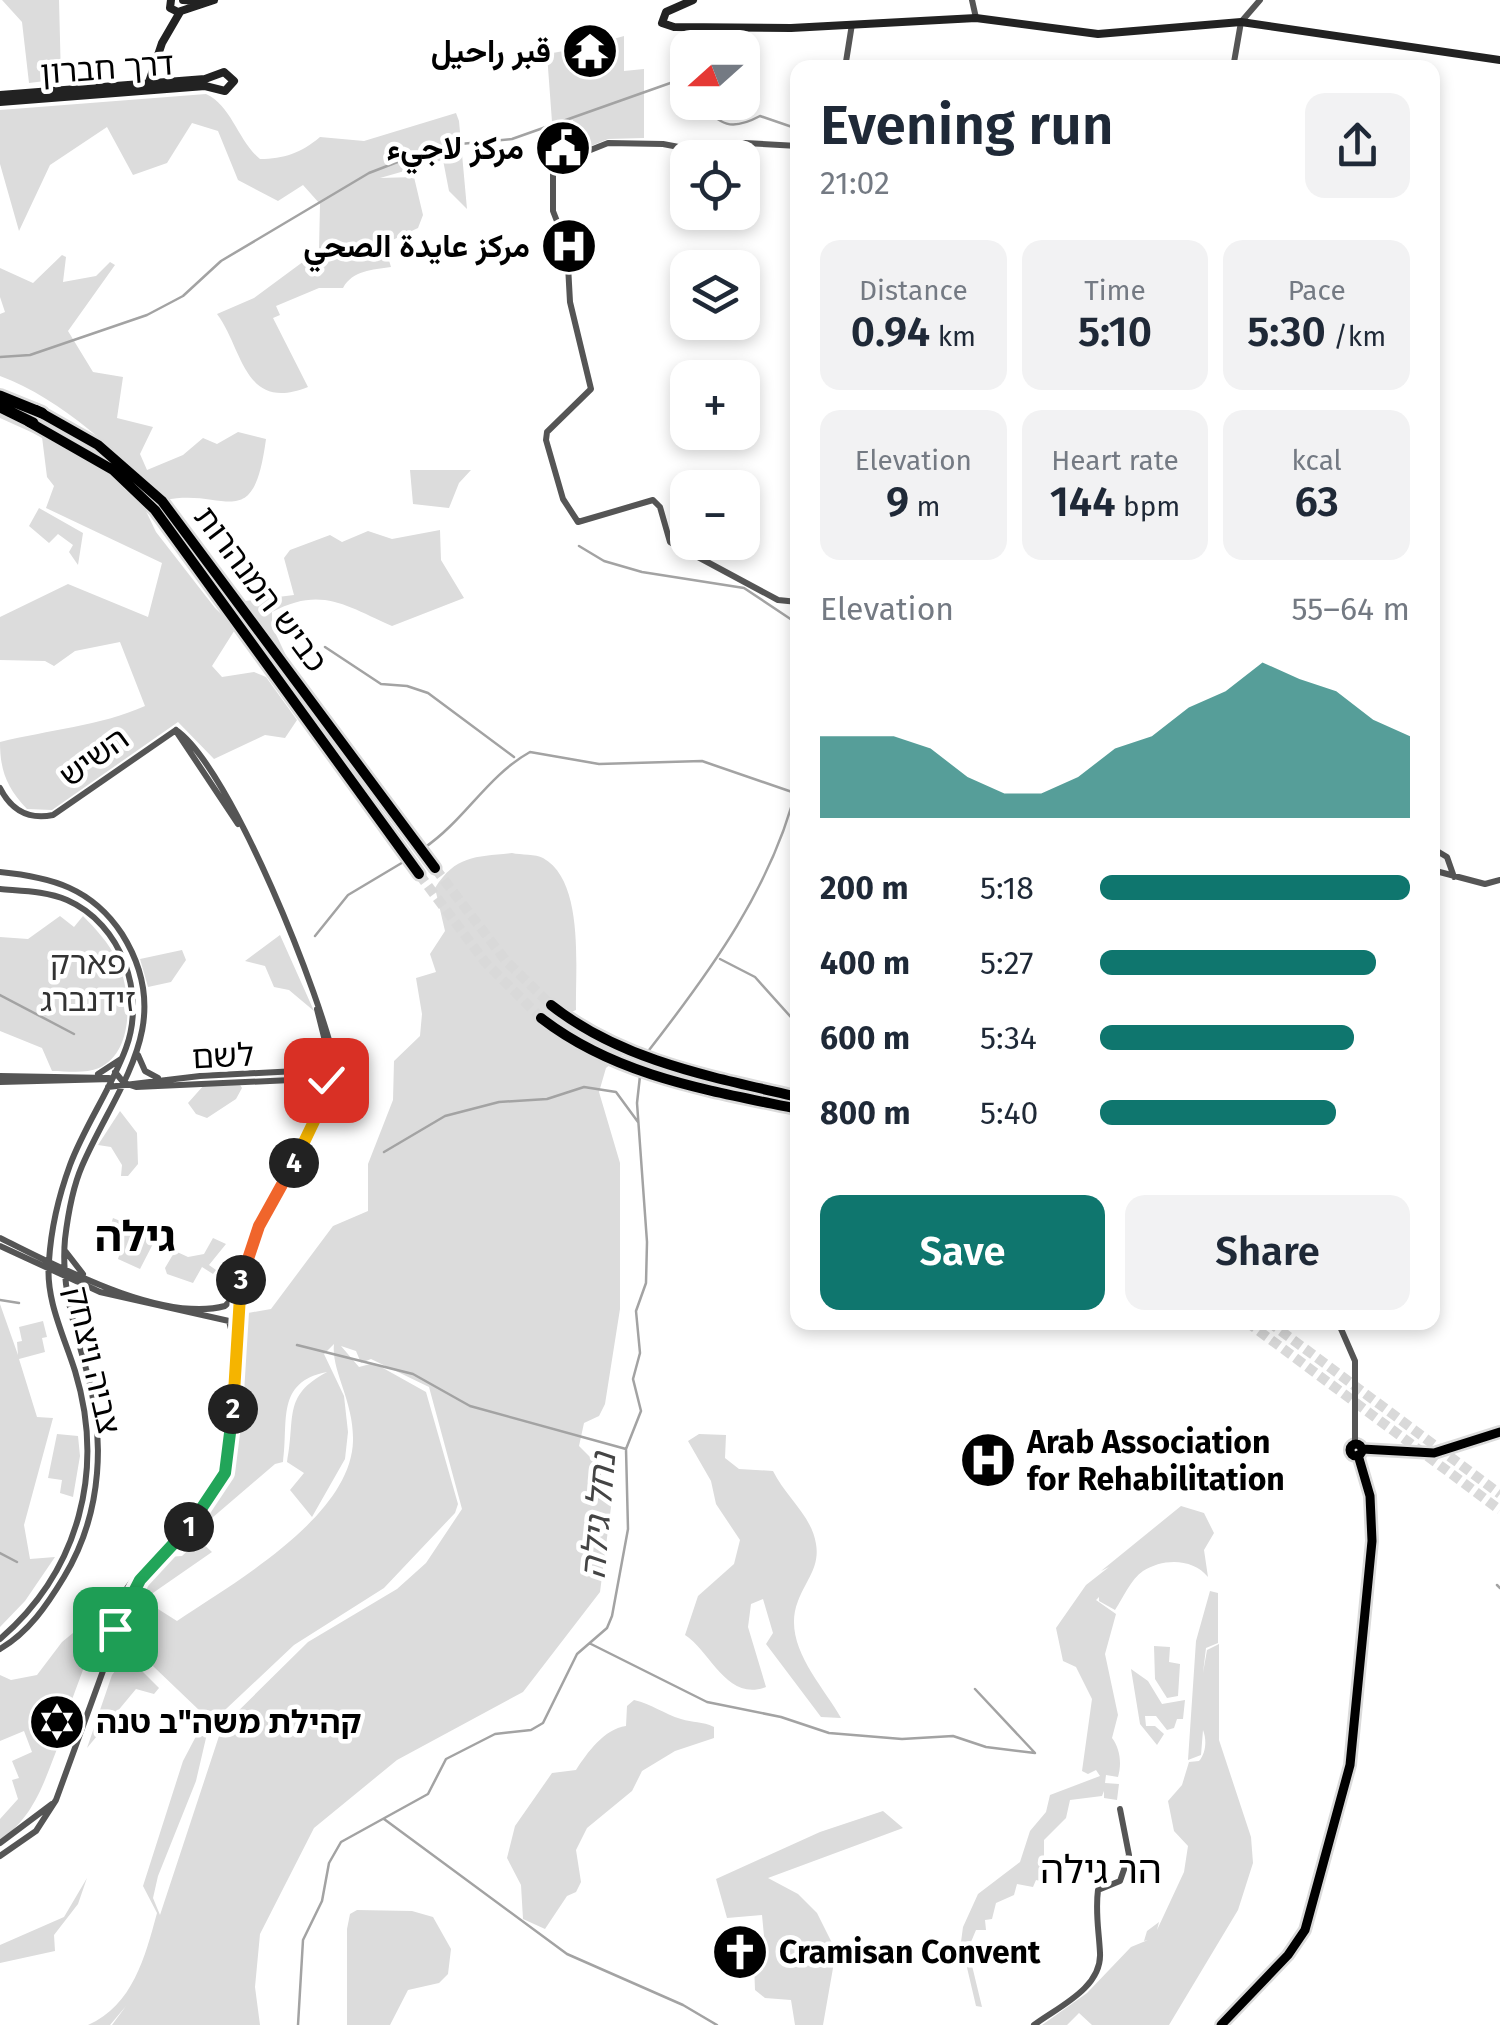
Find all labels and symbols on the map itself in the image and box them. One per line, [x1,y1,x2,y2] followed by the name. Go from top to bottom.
[560,21,620,81] temple icon: قبر راحيل
[670,30,760,120] north arrow
[431,32,551,71] place label: قبر راحيل
[39,44,175,92] street label: דרך חברון
[533,118,593,178] public building icon: مركز لاجيء
[387,129,524,175] place label: مركز لاجيء
[539,216,599,276] hospital icon: مركز عايدة الصحي
[303,227,530,273] place label: مركز عايدة الصحي
[186,499,336,679] street label: כביש המנהרות
[52,719,136,795] street label: השיש
[40,944,136,1019] park label: פארק זידנברג
[191,1035,255,1077] street label: לשם
[284,1038,369,1123] pin
[269,1138,319,1188] pin: 4
[94,1212,176,1262] district label: גילה
[216,1255,266,1305] pin: 3
[58,1282,128,1438] street label: צביה ויצחק
[208,1384,258,1434] pin: 2
[1026,1423,1285,1498] place label: Arab Association for Rehabilitation
[958,1430,1018,1490] hospital icon: Arab Association for Rehabilitation
[572,1449,625,1581] water label: נחל גילה
[164,1502,214,1552] pin: 1
[73,1587,158,1672] pin
[27,1692,87,1752] synagogue icon: קהילת משה"ב טנה
[96,1703,362,1741] place label: קהילת משה"ב טנה
[1040,1847,1162,1893] district label: הר גילה
[710,1922,770,1982] church icon: Cramisan Convent
[779,1933,1041,1971] place label: Cramisan Convent

